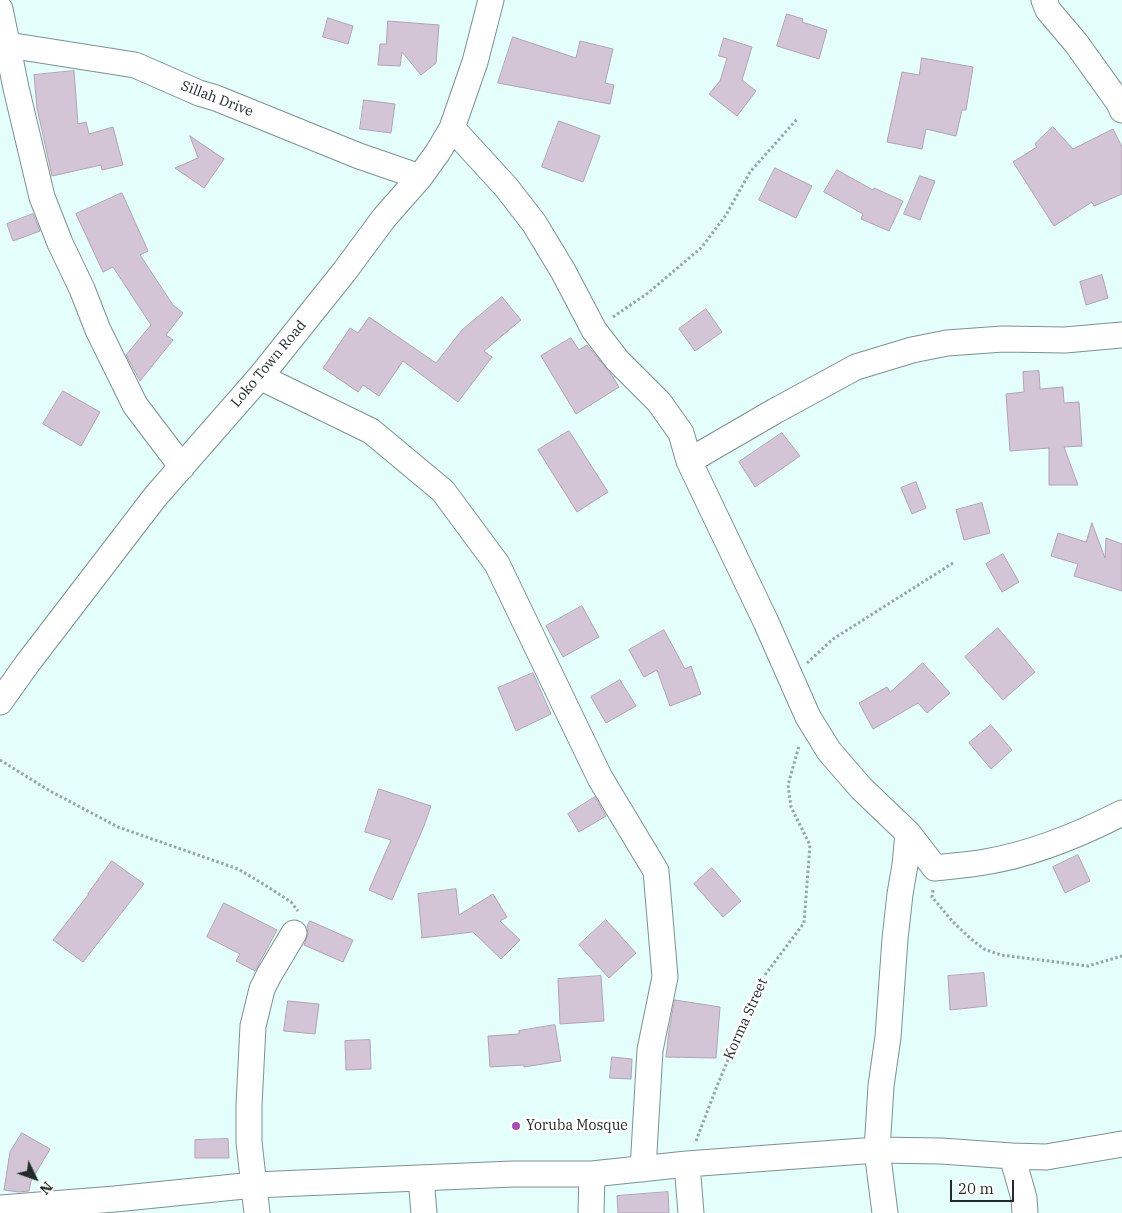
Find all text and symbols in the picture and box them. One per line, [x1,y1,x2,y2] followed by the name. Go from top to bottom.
[179,78,255,120] street label: Sillah Drive
[228,317,310,411] street label: Loko Town Road
[721,976,771,1062] street label: Korma Street
[526,1118,628,1134] place label: Yoruba Mosque
[510,1120,522,1132] marker: Yoruba Mosque
[10,1153,60,1203] north arrow
[952,1170,1016,1202] scale bar
[36,1178,57,1198] text: N
[958,1179,994,1198] text: 20 m

